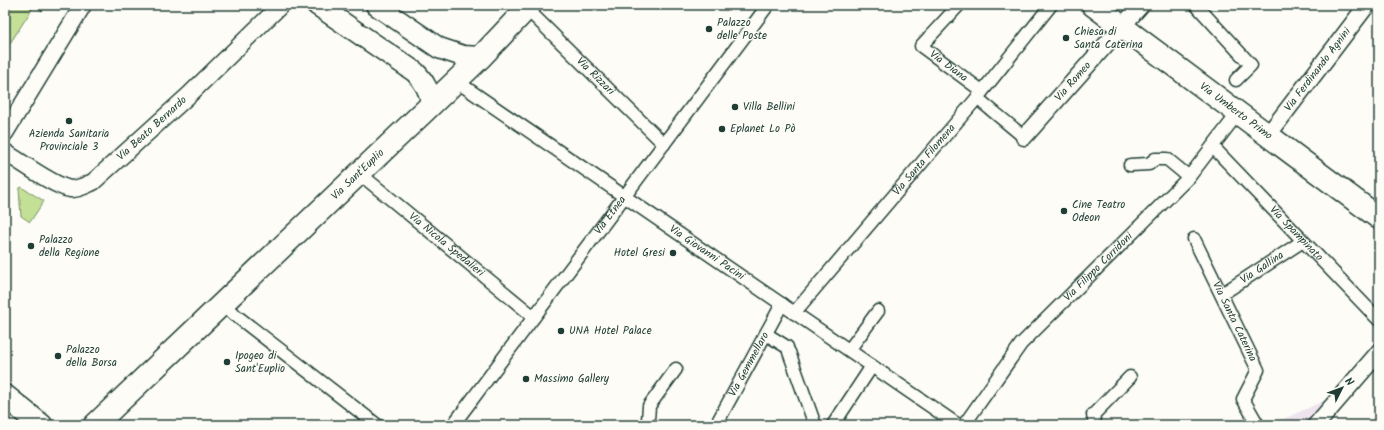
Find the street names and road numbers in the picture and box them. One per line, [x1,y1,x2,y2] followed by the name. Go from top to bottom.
[1280,24,1356,116] street label: Via Ferdinando Agnini
[925,46,971,87] street label: Via Diana
[572,53,619,100] street label: Via Rizzari
[1050,58,1096,106] street label: Via Romeo
[1195,78,1276,145] street label: Via Umberto Primo
[113,92,191,165] street label: Via Beato Bernardo
[888,120,960,200] street label: Via Santa Filomena
[327,145,389,205] street label: Via Sant'Euplio
[590,192,631,239] street label: Via Etnea
[1265,202,1327,266] street label: Via Spampinato
[404,208,488,282] street label: Via Nicola Spedalieri
[665,220,749,285] street label: Via Giovanni Pacini
[1059,228,1138,306] street label: Via Filippo Corridoni
[1237,247,1288,289] street label: Via Gallina
[1207,279,1262,365] street label: Via Santa Caterina
[724,329,774,400] street label: Via Gemmellaro

